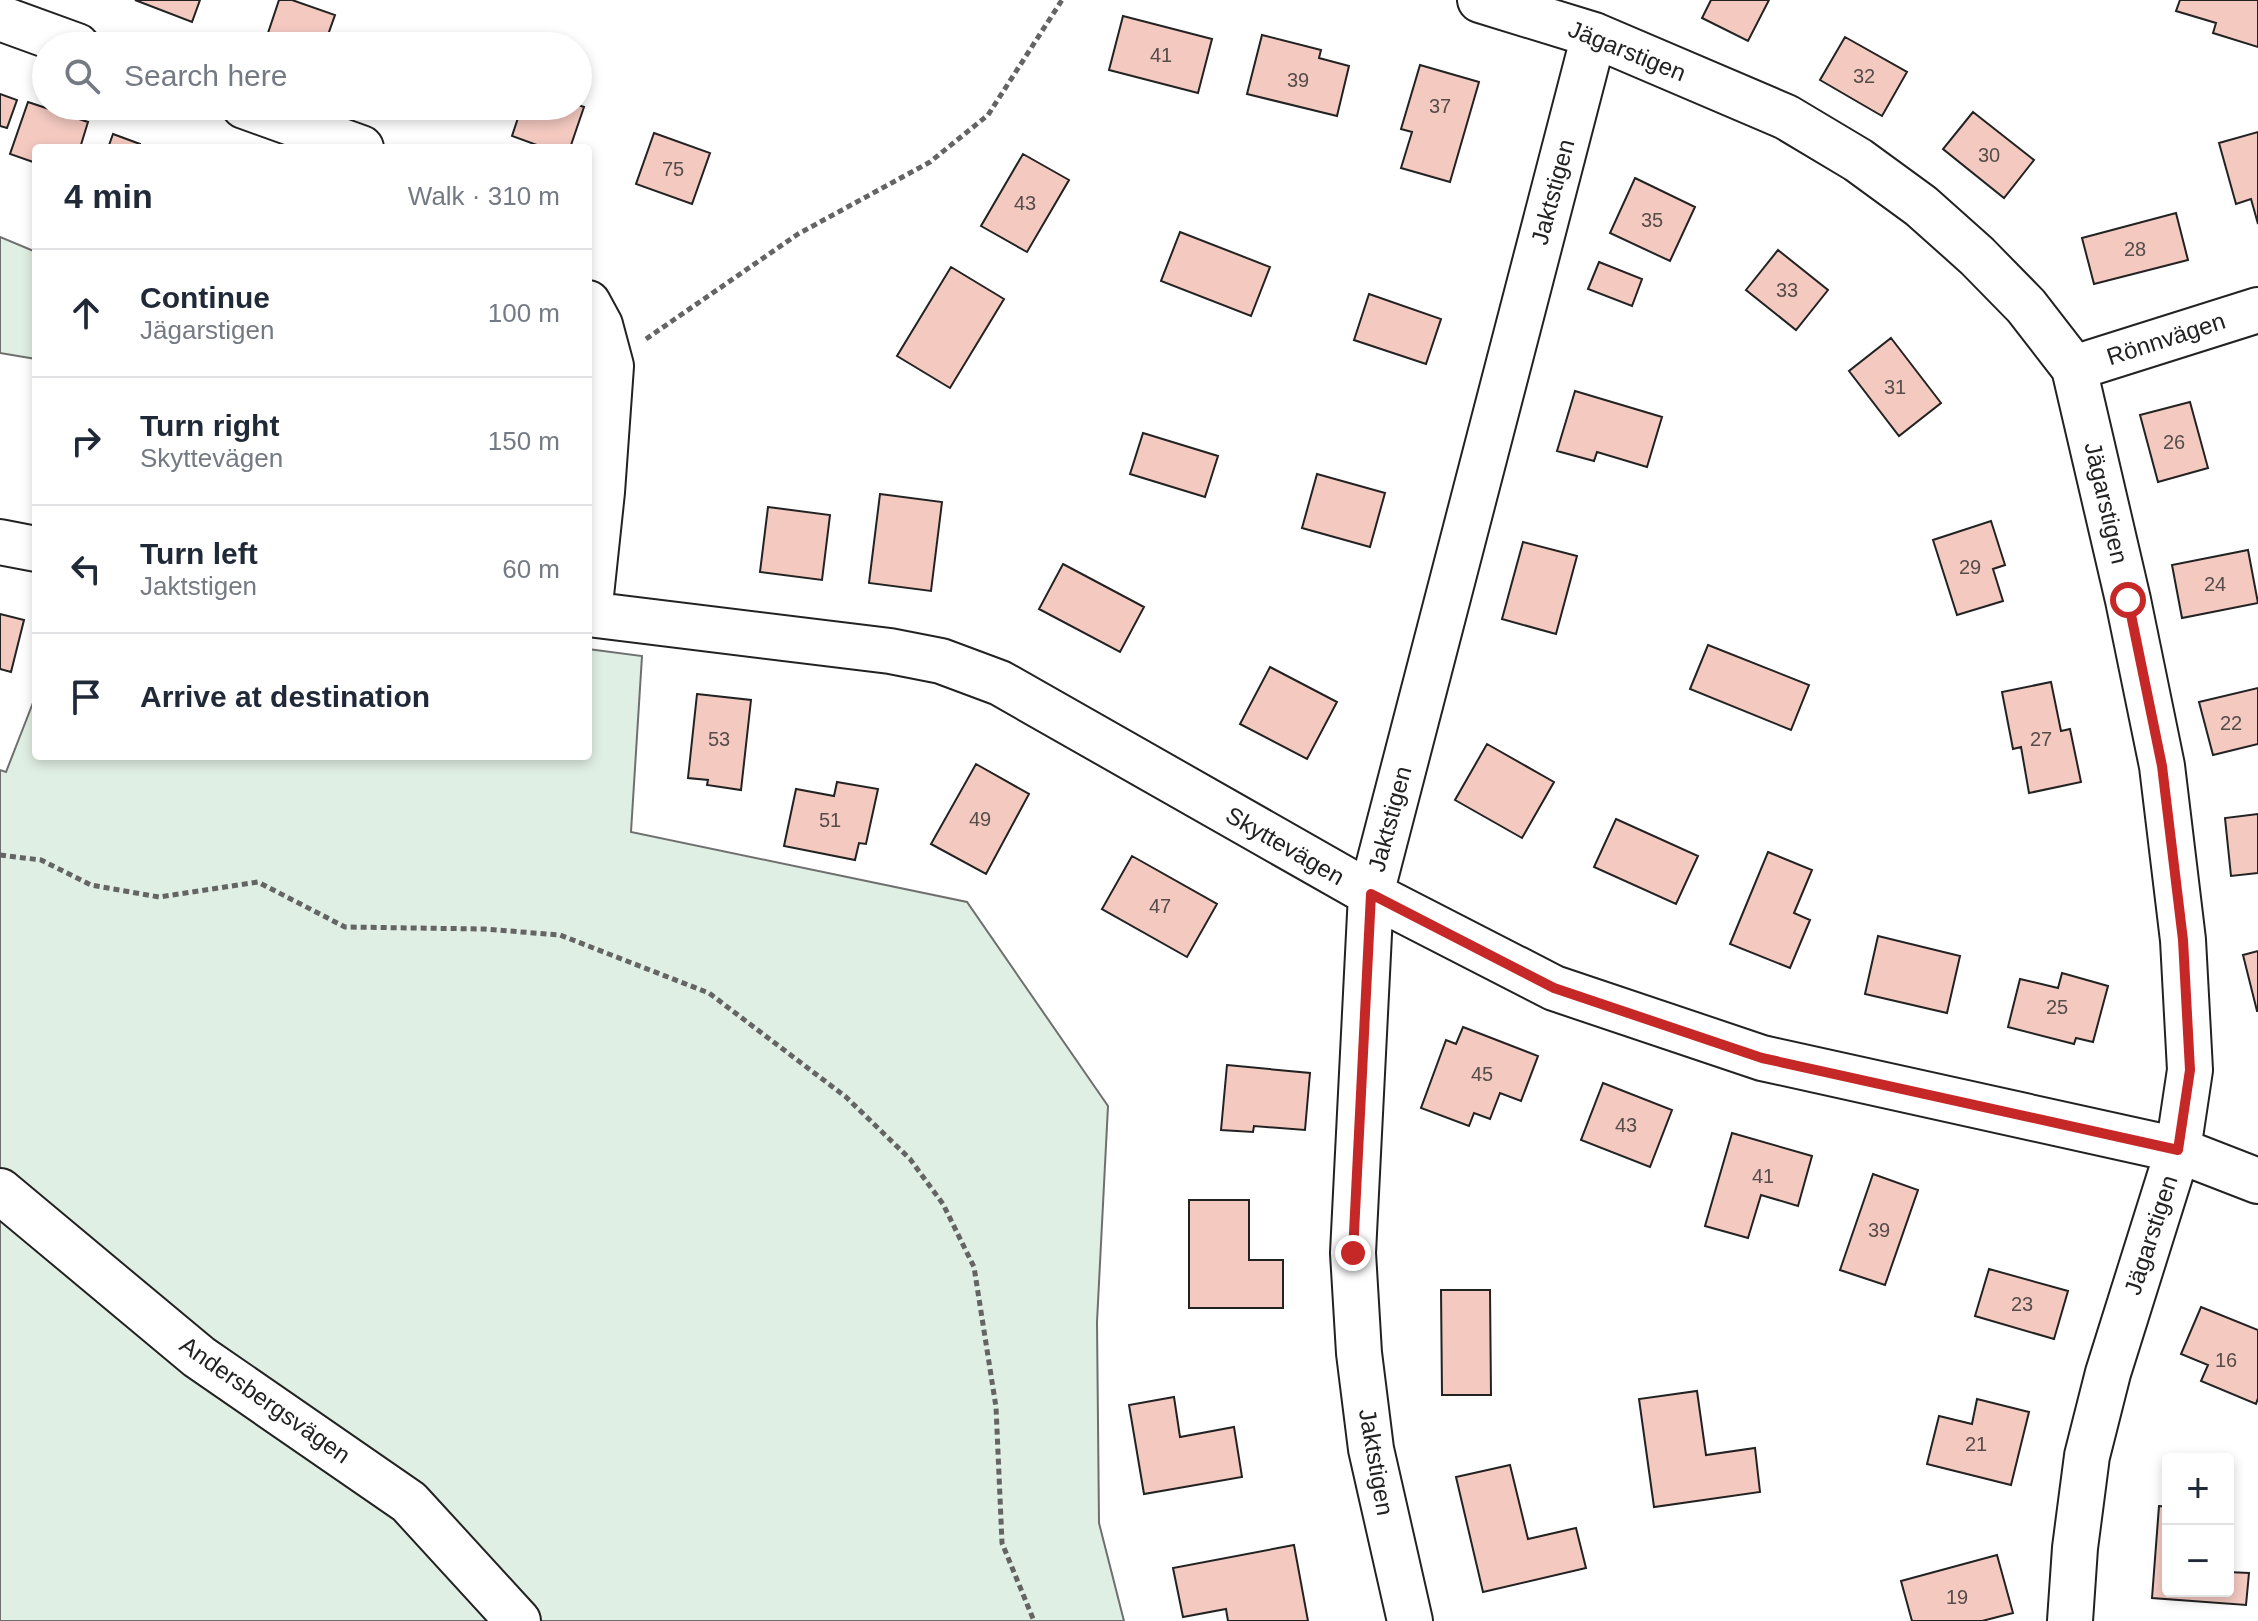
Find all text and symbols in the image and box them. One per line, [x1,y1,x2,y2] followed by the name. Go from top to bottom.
[1565,15,1690,86] street label: Jägarstigen
[32,32,592,120] search box
[1150,44,1172,66] house number: 41
[60,54,104,98] icon: search
[124,59,287,92] text: Search here
[1853,65,1875,87] house number: 32
[1287,69,1309,91] house number: 39
[1429,95,1451,117] house number: 37
[1525,136,1580,248] street label: Jaktstigen
[1978,144,2000,166] house number: 30
[662,158,684,180] house number: 75
[64,177,153,215] text: 4 min
[408,181,560,211] text: Walk · 310 m
[1014,192,1036,214] house number: 43
[1641,209,1663,231] house number: 35
[2124,238,2146,260] house number: 28
[1776,279,1798,301] house number: 33
[140,281,270,314] text: Continue
[64,291,108,335] icon: ahead
[488,298,560,328] text: 100 m
[2103,307,2228,370] street label: Rönnvägen
[140,315,274,345] text: Jägarstigen
[1884,376,1906,398] house number: 31
[140,409,279,442] text: Turn right
[64,419,108,463] icon: right
[488,426,560,456] text: 150 m
[2163,431,2185,453] house number: 26
[2079,439,2134,566] street label: Jägarstigen
[140,443,283,473] text: Skyttevägen
[140,537,258,570] text: Turn left
[64,547,108,591] icon: left
[502,554,560,584] text: 60 m
[1959,556,1981,578] house number: 29
[140,571,257,601] text: Jaktstigen
[2204,573,2226,595] house number: 24
[2110,582,2146,618] route start
[64,675,108,719] icon: arrive
[140,680,430,713] text: Arrive at destination
[2220,712,2242,734] house number: 22
[708,728,730,750] house number: 53
[2030,728,2052,750] house number: 27
[1362,763,1417,875] street label: Jaktstigen
[1221,801,1349,890] street label: Skyttevägen
[969,808,991,830] house number: 49
[819,809,841,831] house number: 51
[1149,895,1171,917] house number: 47
[2046,996,2068,1018] house number: 25
[1471,1063,1493,1085] house number: 45
[1615,1114,1637,1136] house number: 43
[1752,1165,1774,1187] house number: 41
[2119,1172,2183,1298] street label: Jägarstigen
[1868,1219,1890,1241] house number: 39
[1335,1235,1371,1271] route end
[2011,1293,2033,1315] house number: 23
[175,1331,356,1468] street label: Andersbergsvägen
[2215,1349,2237,1371] house number: 16
[1354,1406,1399,1517] street label: Jaktstigen
[1965,1433,1987,1455] house number: 21
[2162,1453,2234,1597] map controls
[2162,1453,2234,1525] button: +
[2162,1525,2234,1597] button: −
[1946,1586,1968,1608] house number: 19

